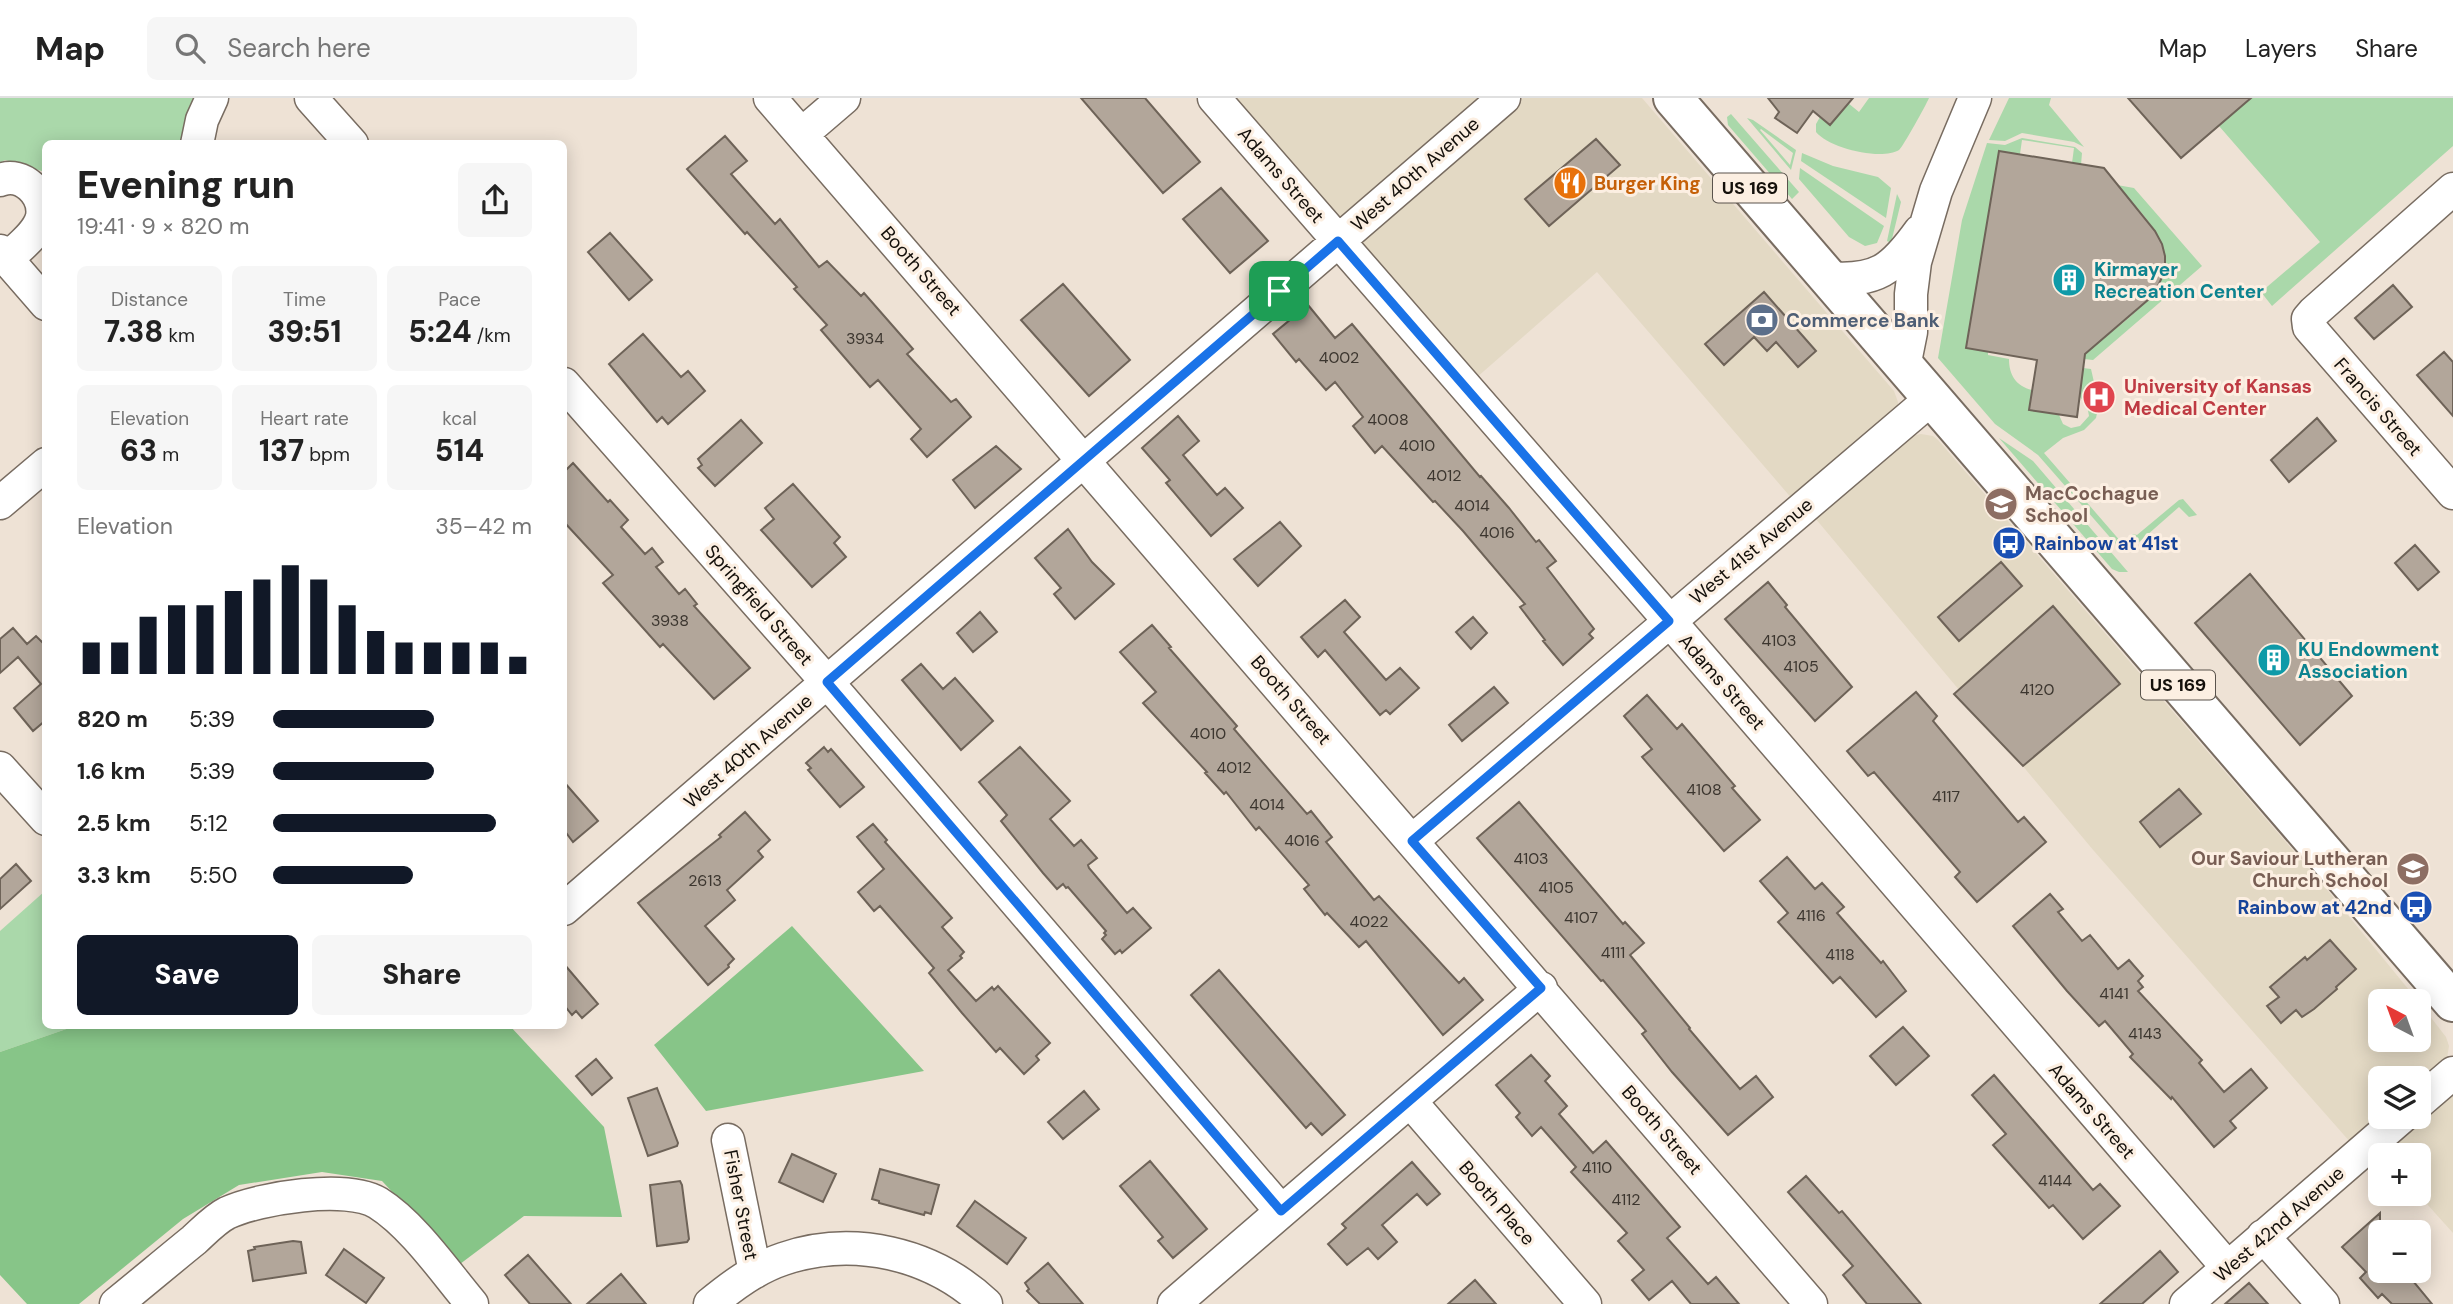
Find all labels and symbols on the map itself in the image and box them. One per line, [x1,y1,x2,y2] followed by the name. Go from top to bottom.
[1346,111,1484,237] street label: West 40th Avenue
[1232,122,1330,228] street label: Adams Street
[1551,164,1589,202] restaurant icon: Burger King
[1594,171,1701,196] place label: Burger King
[1713,174,1787,202] road number: US 169
[875,221,967,321] street label: Booth Street
[2094,257,2264,304] place label: Kirmayer Recreation Center
[1249,261,1309,321] pin
[2050,261,2088,299] building icon: Kirmayer Recreation Center
[1743,301,1781,339] bank icon: Commerce Bank
[1786,308,1940,333] place label: Commerce Bank
[846,328,884,349] house number: 3934
[1319,347,1359,368] house number: 4002
[2328,353,2428,461] street label: Francis Street
[2124,374,2312,421] place label: University of Kansas Medical Center
[2080,378,2118,416] hospital icon: University of Kansas Medical Center
[1367,409,1409,430] house number: 4008
[1399,435,1435,456] house number: 4010
[1427,465,1461,486] house number: 4012
[2025,481,2159,528] place label: MacCochague School
[1982,485,2020,523] school or university icon: MacCochague School
[1684,492,1818,610] street label: West 41st Avenue
[1454,495,1490,516] house number: 4014
[1479,522,1515,543] house number: 4016
[1990,524,2028,562] bus stop icon: Rainbow at 41st
[2034,531,2178,556] place label: Rainbow at 41st
[700,539,818,671] street label: Springfield Street
[651,610,689,631] house number: 3938
[1673,629,1771,735] street label: Adams Street
[1761,630,1797,651] house number: 4103
[2298,637,2439,684] place label: KU Endowment Association
[2255,641,2293,679] building icon: KU Endowment Association
[1245,650,1337,750] street label: Booth Street
[1783,656,1819,677] house number: 4105
[2141,670,2215,700] road number: US 169
[2020,679,2054,700] house number: 4120
[679,688,817,814] street label: West 40th Avenue
[1190,723,1226,744] house number: 4010
[1217,757,1251,778] house number: 4012
[1686,779,1722,800] house number: 4108
[1932,786,1960,807] house number: 4117
[1249,794,1285,815] house number: 4014
[1284,830,1320,851] house number: 4016
[2191,846,2388,893] place label: Our Saviour Lutheran Church School
[1513,848,1549,869] house number: 4103
[2394,850,2432,888] school or university icon: Our Saviour Lutheran Church School
[688,870,722,891] house number: 2613
[1538,877,1574,898] house number: 4105
[2397,888,2435,926] bus stop icon: Rainbow at 42nd
[2237,895,2392,920] place label: Rainbow at 42nd
[1796,905,1826,926] house number: 4116
[1564,907,1598,928] house number: 4107
[1350,911,1388,932] house number: 4022
[1601,942,1625,963] house number: 4111
[1825,944,1855,965] house number: 4118
[2099,983,2129,1004] house number: 4141
[2368,989,2431,1052] north arrow
[2128,1023,2162,1044] house number: 4143
[2043,1058,2141,1164] street label: Adams Street
[1616,1080,1708,1180] street label: Booth Street
[718,1148,764,1262] street label: Fisher Street
[1453,1155,1541,1251] street label: Booth Place
[1582,1157,1612,1178] house number: 4110
[2209,1161,2349,1287] street label: West 42nd Avenue
[2038,1170,2072,1191] house number: 4144
[1612,1189,1640,1210] house number: 4112

